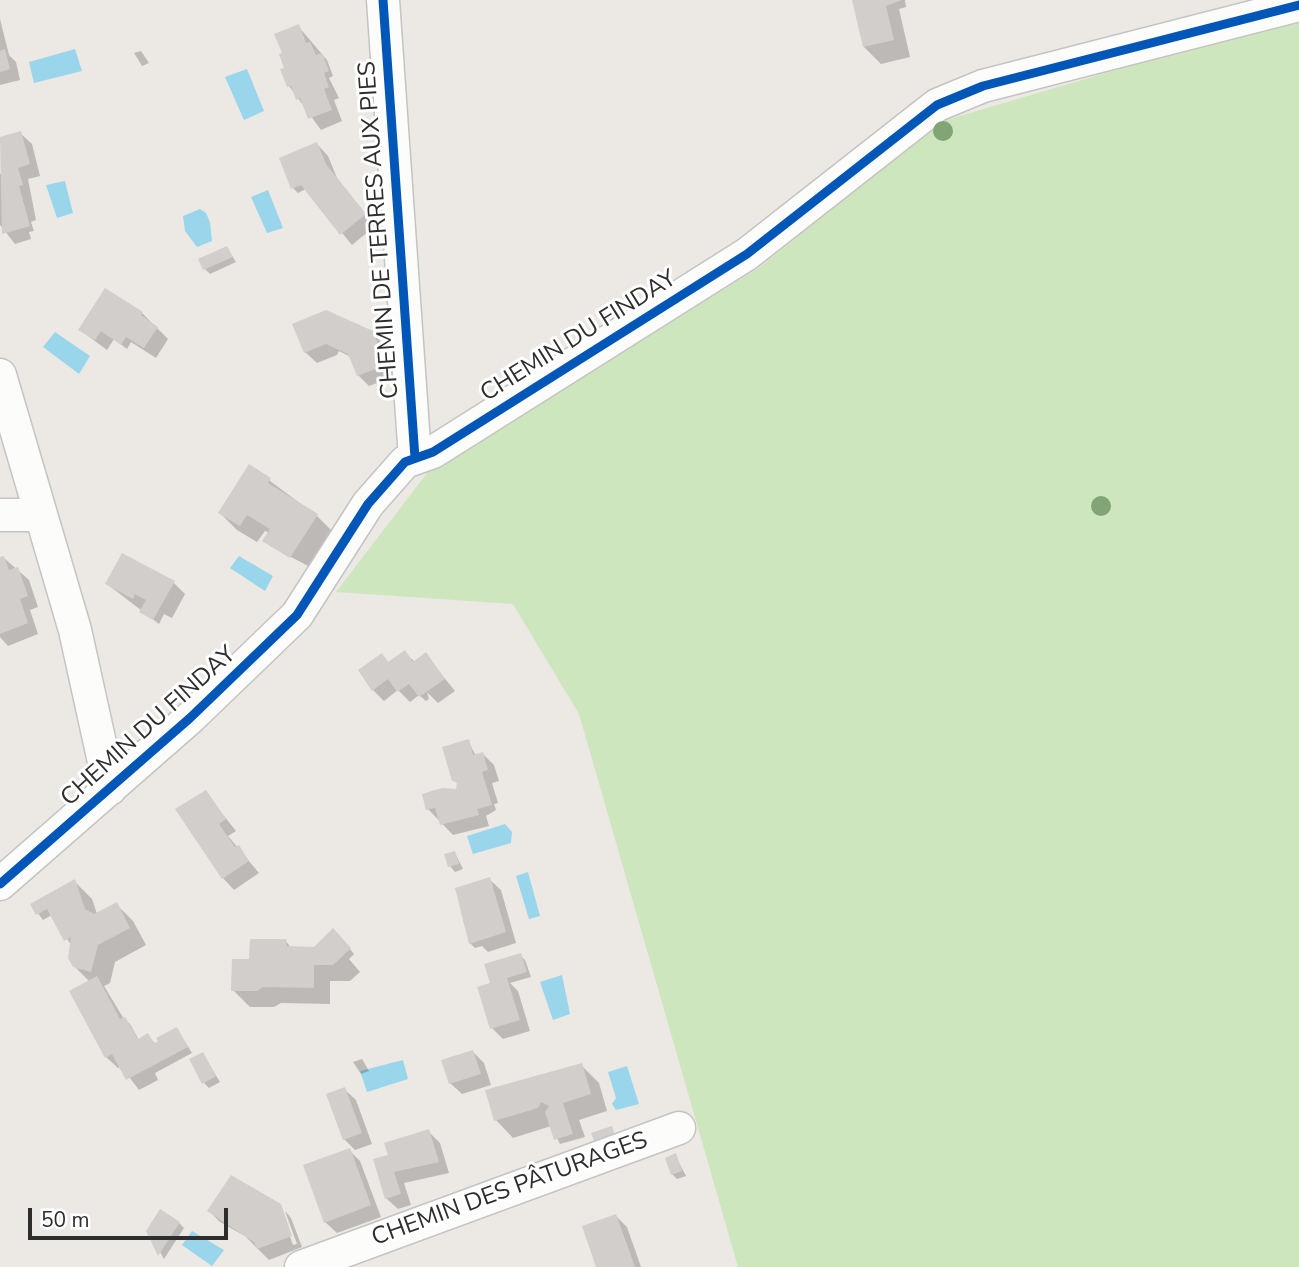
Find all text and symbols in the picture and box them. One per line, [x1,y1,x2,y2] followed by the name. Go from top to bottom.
[354,60,406,400] street label: CHEMIN DE TERRES AUX PIES
[476,265,682,409] street label: CHEMIN DU FINDAY
[56,641,242,813] street label: CHEMIN DU FINDAY
[368,1127,652,1253] street label: CHEMIN DES PÂTURAGES
[32,1194,231,1238] scale bar
[41,1206,90,1234] text: 50 m

